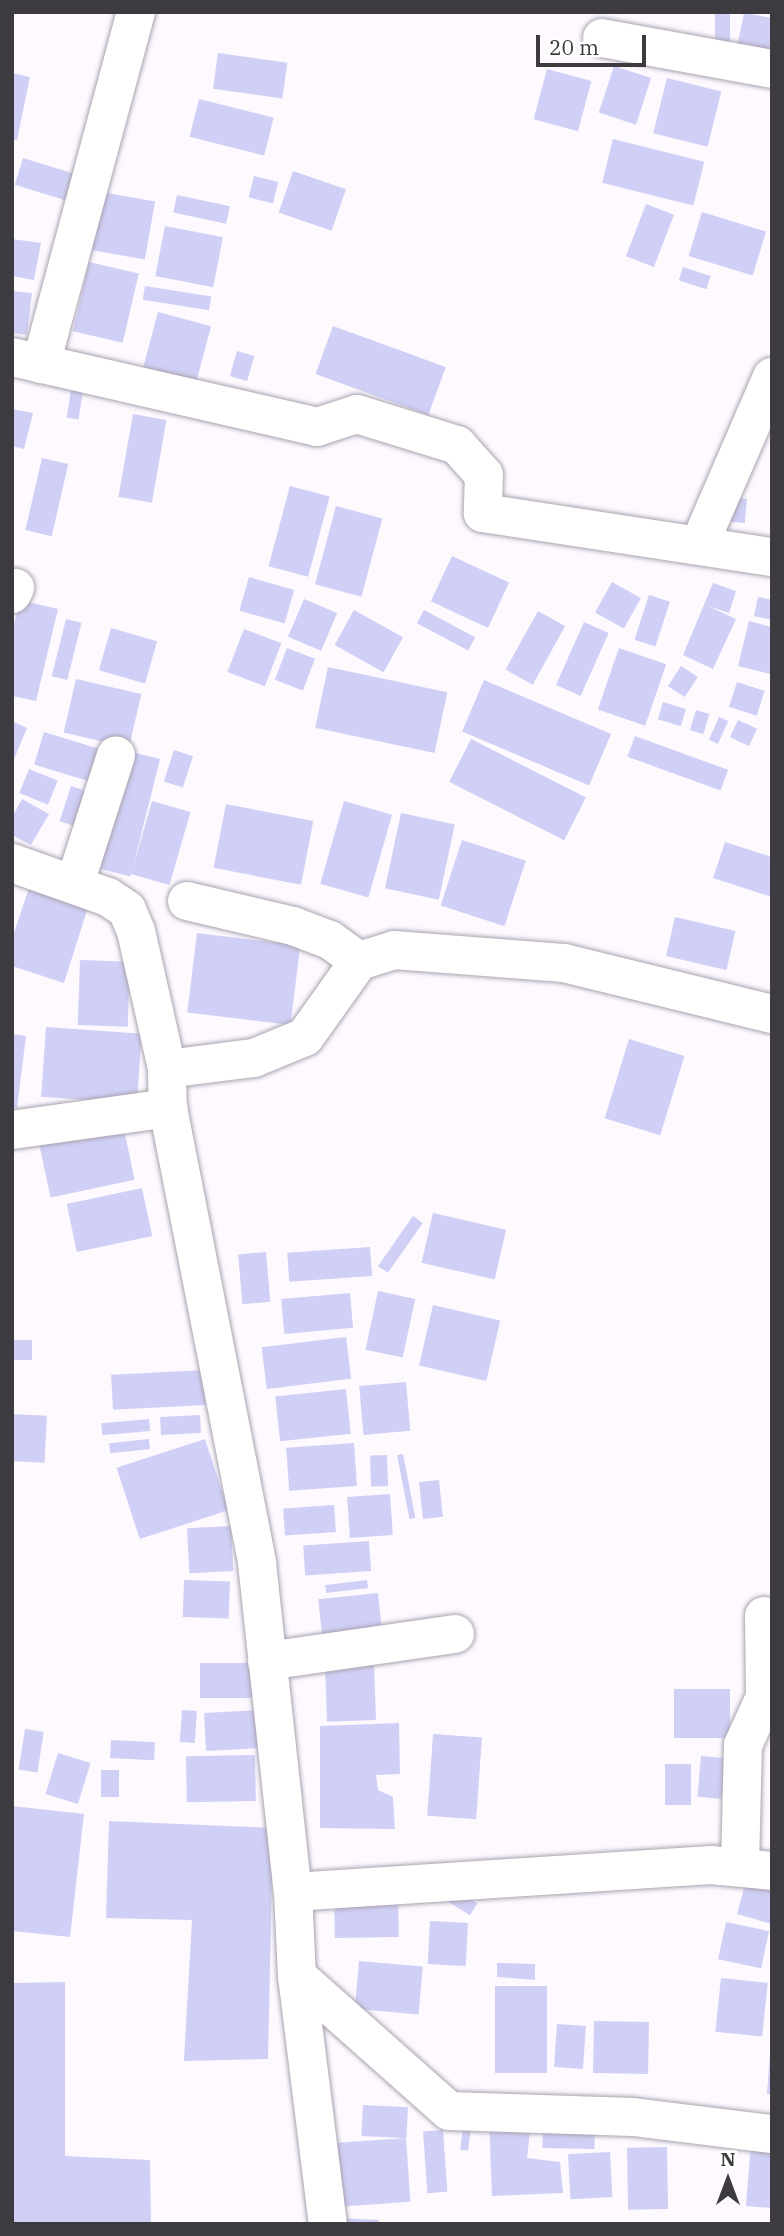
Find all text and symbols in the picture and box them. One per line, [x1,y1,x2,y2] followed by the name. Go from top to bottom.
[539,21,649,65] scale bar
[549,33,599,61] text: 20 m
[693,2145,763,2215] north arrow
[720,2147,736,2171] text: N

